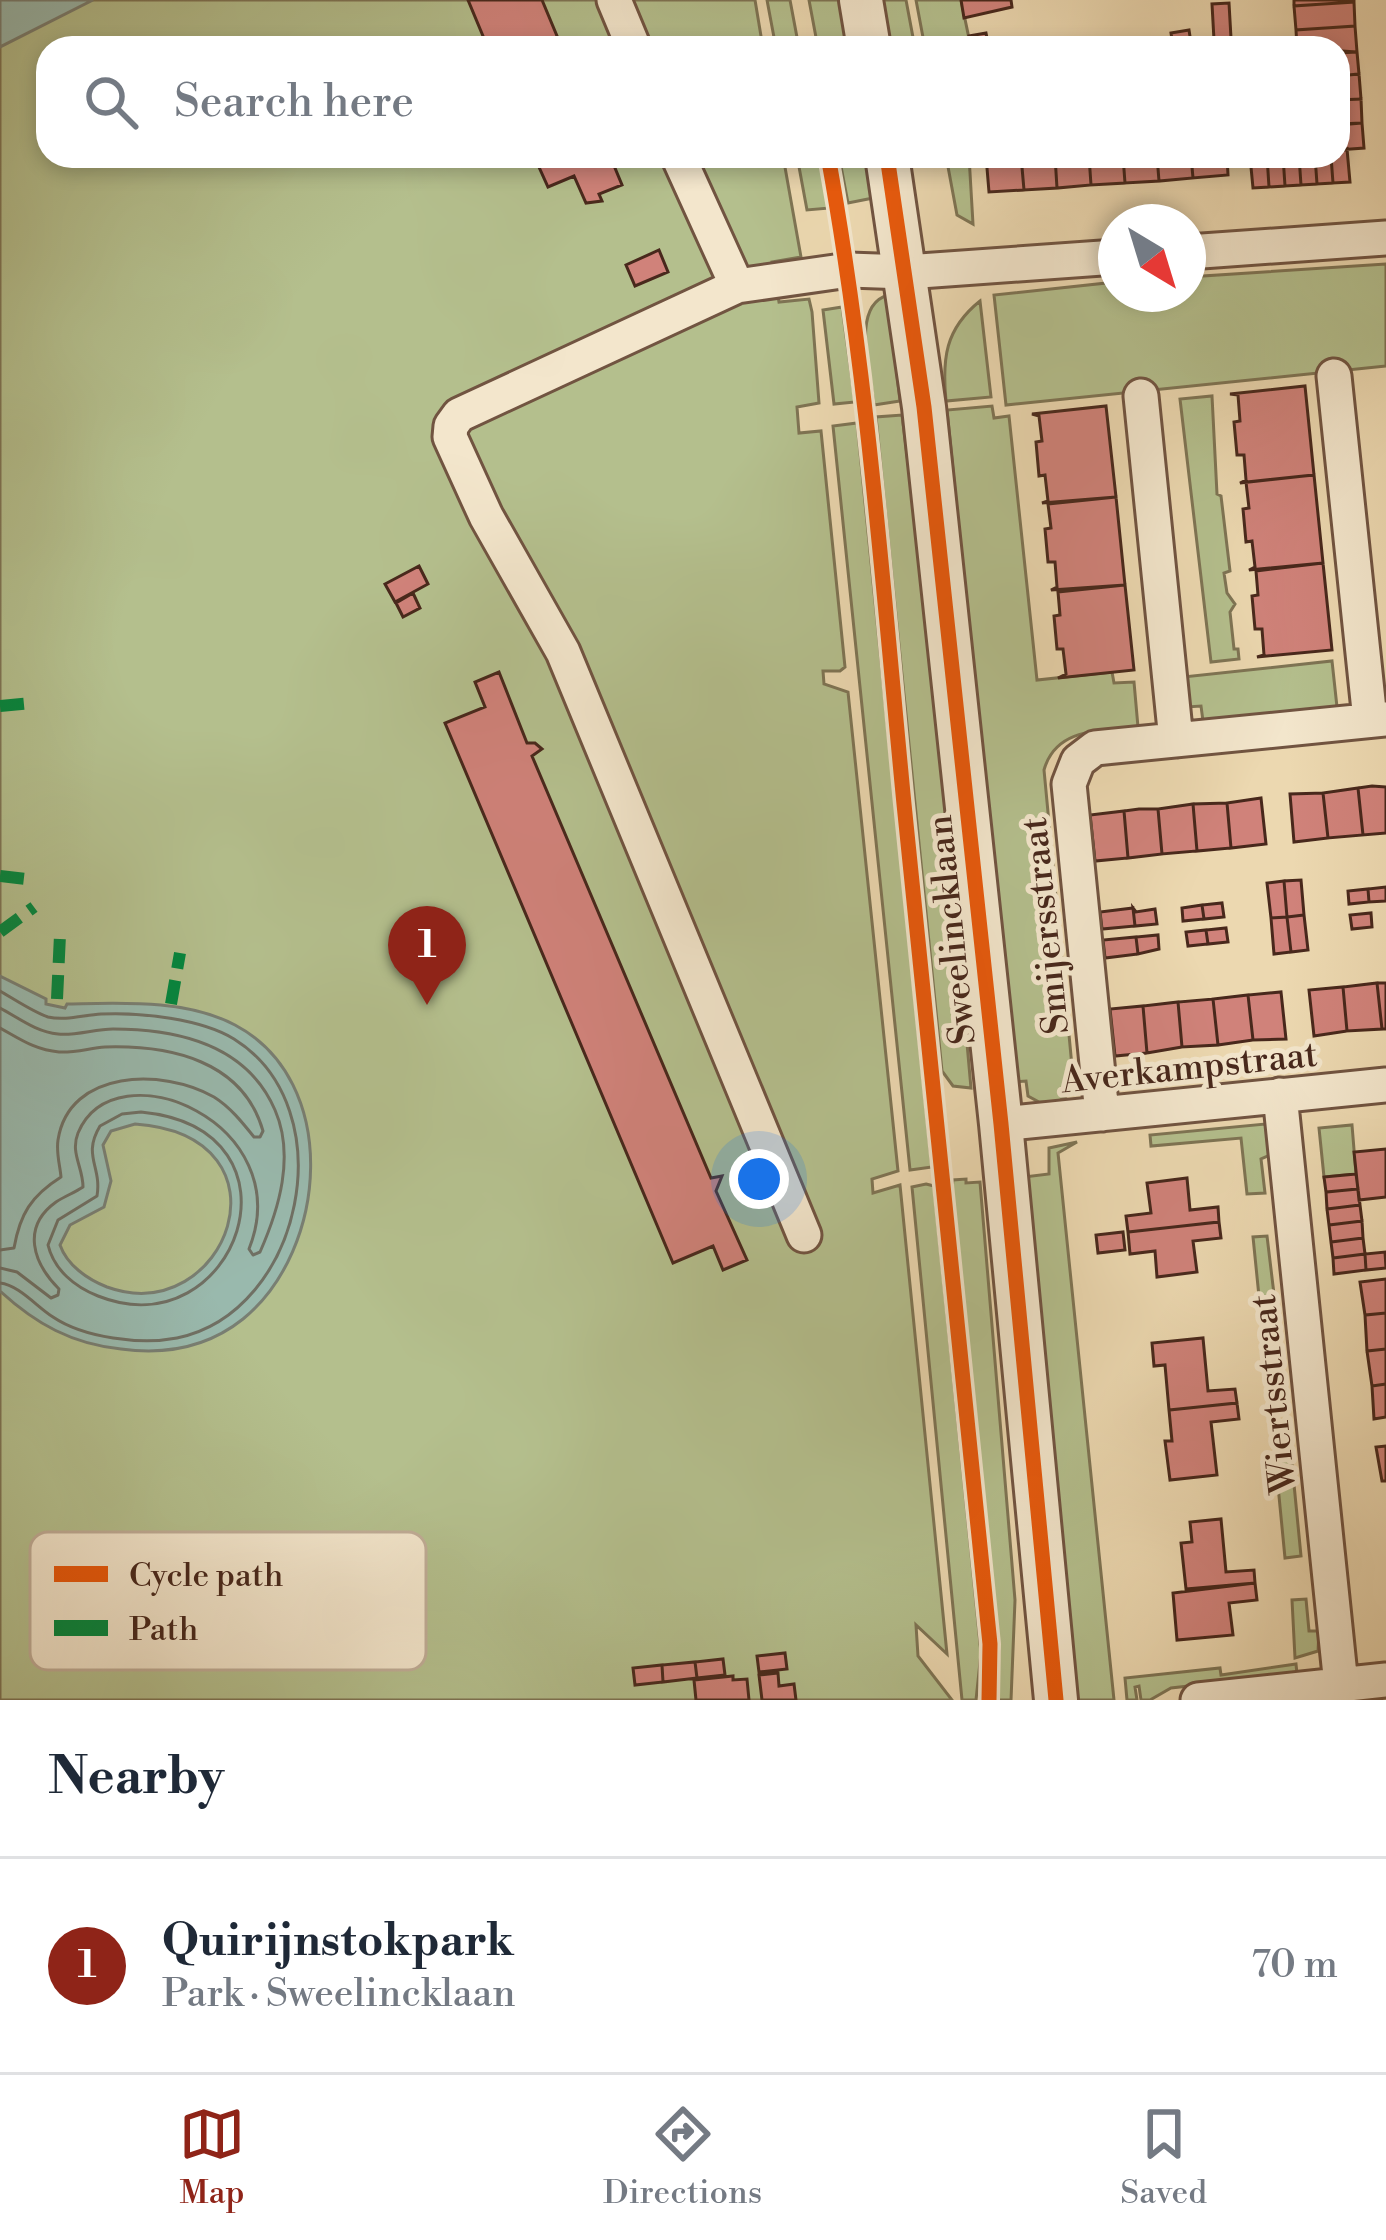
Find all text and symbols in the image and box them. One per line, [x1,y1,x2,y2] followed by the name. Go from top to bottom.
[36,36,1350,168] search box
[78,69,144,135] icon: search
[174,74,414,131] text: Search here
[1098,204,1206,312] north arrow
[918,813,987,1047] street label: Sweelincklaan
[1013,815,1080,1037] street label: Smijersstraat
[388,906,466,1005] pin: 1
[1058,1033,1320,1104] street label: Averkampstraat
[729,1149,789,1209] your location
[1242,1292,1307,1496] street label: Wiertsstraat
[30,1532,426,1670] legend
[129,1556,283,1597] text: Cycle path
[129,1610,198,1651] text: Path
[48,1746,224,1810] text: Nearby
[162,1913,514,1970] text: Quirijnstokpark
[78,1941,96,1990] text: 1
[1251,1941,1338,1990] text: 70 m
[162,1970,516,2019] text: Park · Sweelincklaan
[179,2101,245,2214] tab: Map
[603,2101,762,2214] tab: Directions
[1120,2101,1207,2214] tab: Saved

